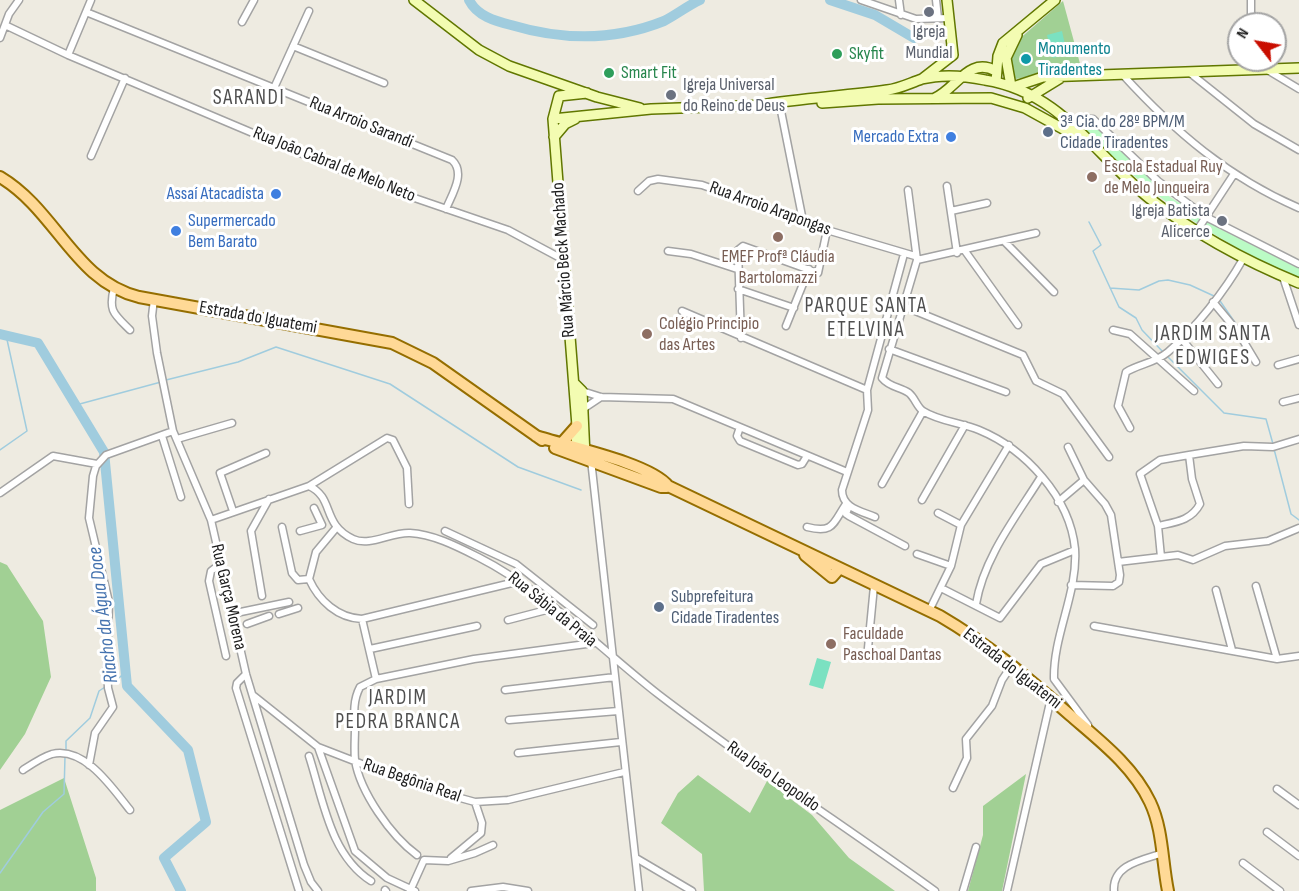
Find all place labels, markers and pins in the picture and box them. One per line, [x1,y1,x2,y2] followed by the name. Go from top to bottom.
[922,5,936,19] marker: Igreja Mundial
[905,21,953,63] place label: Igreja Mundial
[1038,38,1111,80] place label: Monumento Tiradentes
[849,43,884,65] place label: Skyfit
[830,47,844,61] marker: Skyfit
[1019,52,1033,66] marker: Monumento Tiradentes
[621,62,677,84] place label: Smart Fit
[602,66,616,80] marker: Smart Fit
[683,74,785,116] place label: Igreja Universal do Reino de Deus
[664,88,678,102] marker: Igreja Universal do Reino de Deus
[1060,111,1185,154] place label: 3ª Cia. do 28º BPM/M Cidade Tiradentes
[1041,125,1055,139] marker: 3ª Cia. do 28º BPM/M Cidade Tiradentes
[853,126,939,148] place label: Mercado Extra
[944,130,958,144] marker: Mercado Extra
[1104,156,1223,198] place label: Escola Estadual Ruy de Melo Junqueira
[1085,170,1099,184] marker: Escola Estadual Ruy de Melo Junqueira
[167,183,264,205] place label: Assaí Atacadista
[269,187,283,201] marker: Assaí Atacadista
[1131,200,1210,242] place label: Igreja Batista Alicerce
[188,210,276,252] place label: Supermercado Bem Barato
[1215,214,1229,228] marker: Igreja Batista Alicerce
[169,224,183,238] marker: Supermercado Bem Barato
[771,230,785,244] marker: EMEF Profª Cláudia Bartolomazzi
[721,246,835,288] place label: EMEF Profª Cláudia Bartolomazzi
[659,313,759,356] place label: Colégio Principio das Artes
[640,327,654,341] marker: Colégio Principio das Artes
[671,586,779,628] place label: Subprefeitura Cidade Tiradentes
[652,600,666,614] marker: Subprefeitura Cidade Tiradentes
[843,623,942,666] place label: Faculdade Paschoal Dantas
[824,637,838,651] marker: Faculdade Paschoal Dantas

